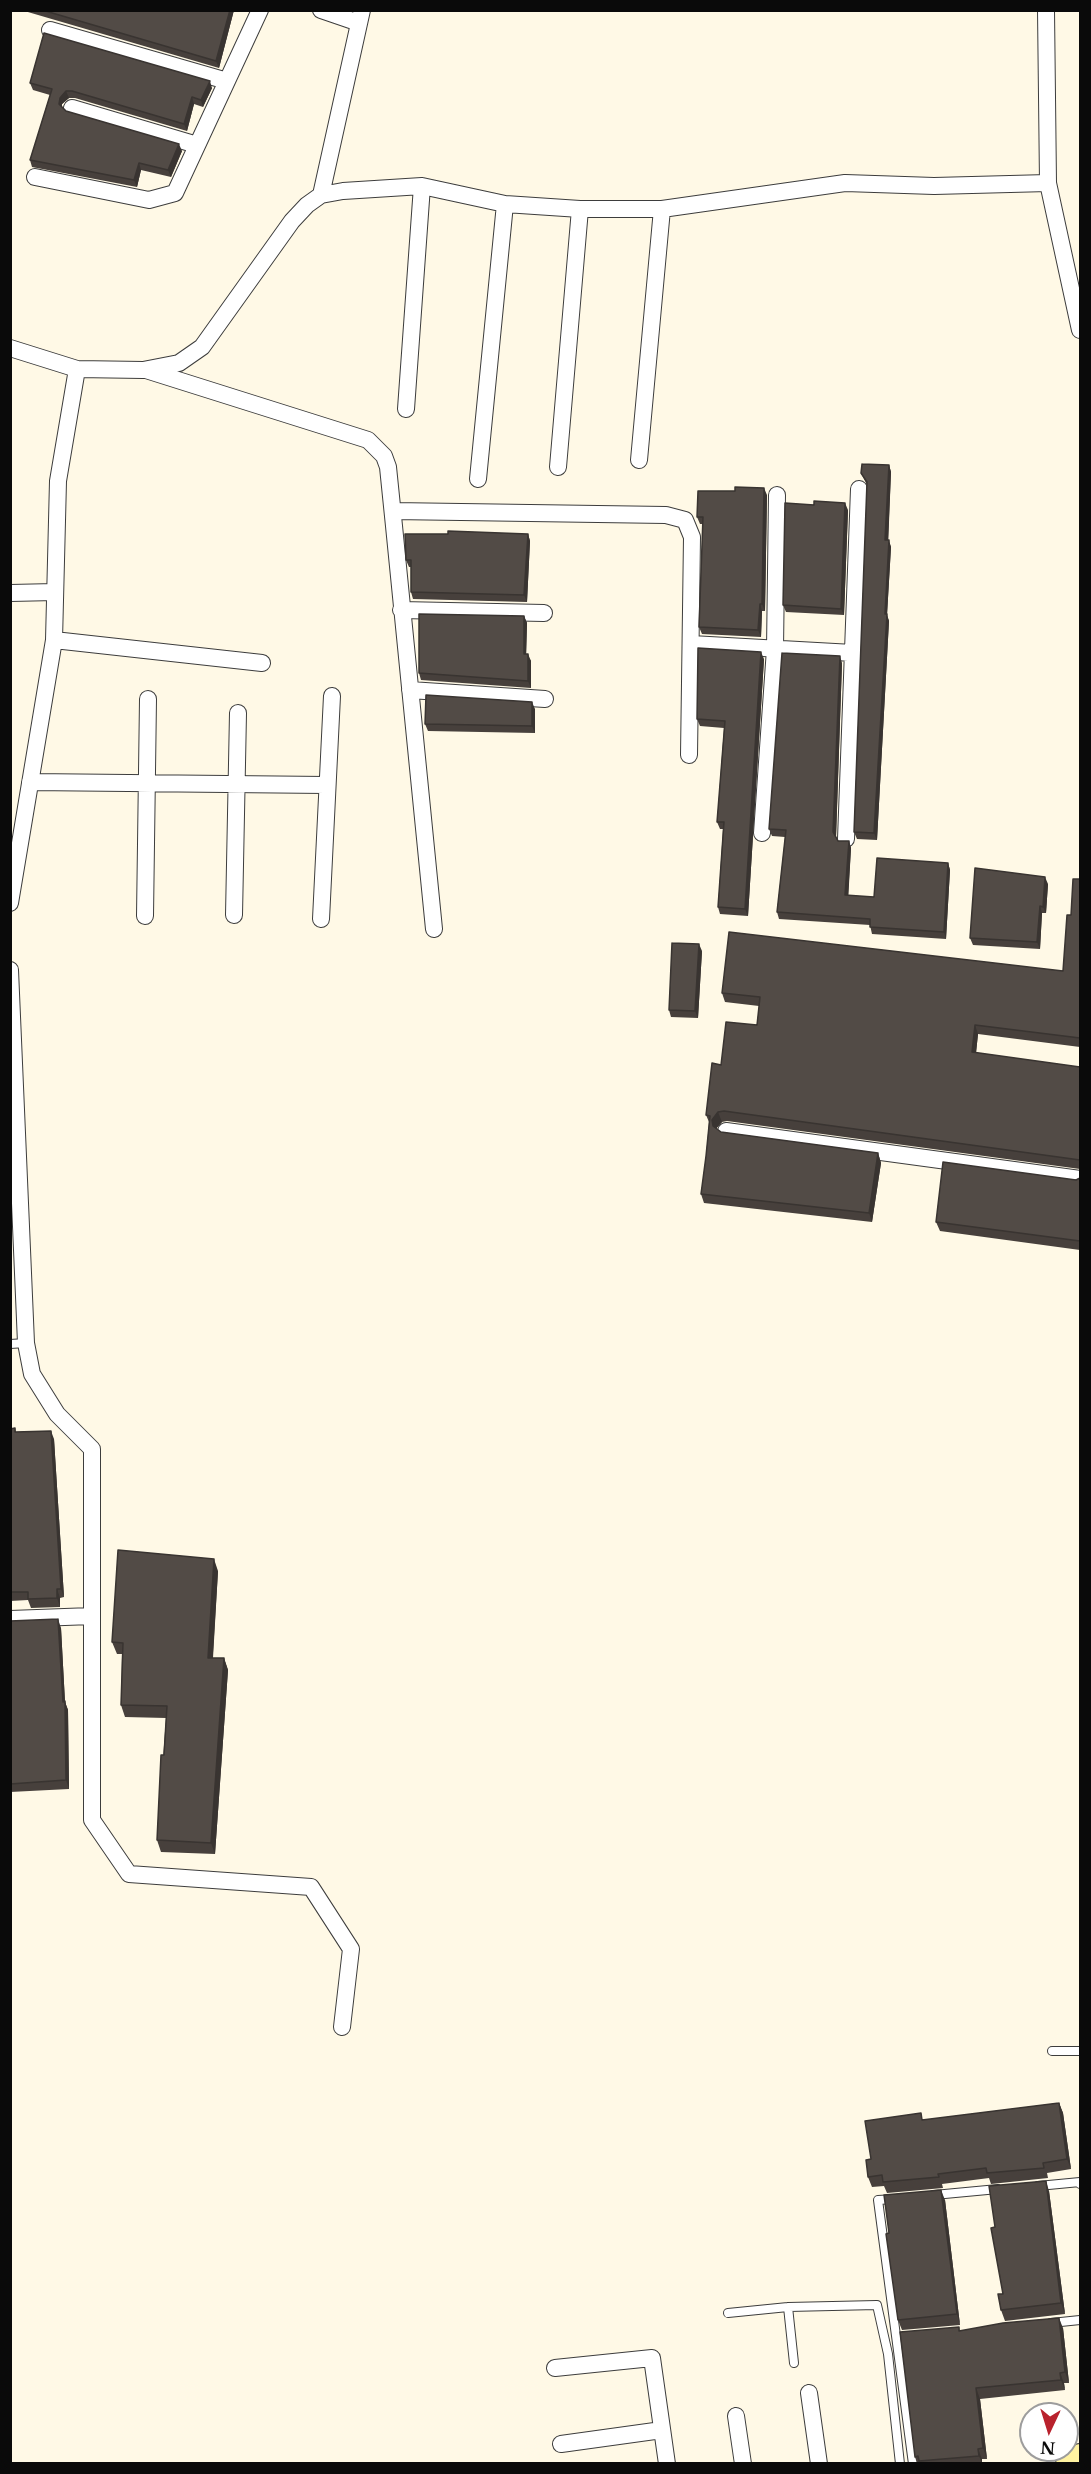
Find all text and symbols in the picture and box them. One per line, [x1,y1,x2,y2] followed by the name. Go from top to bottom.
[1019,2402,1079,2462] north arrow
[1040,2437,1056,2458] text: N

